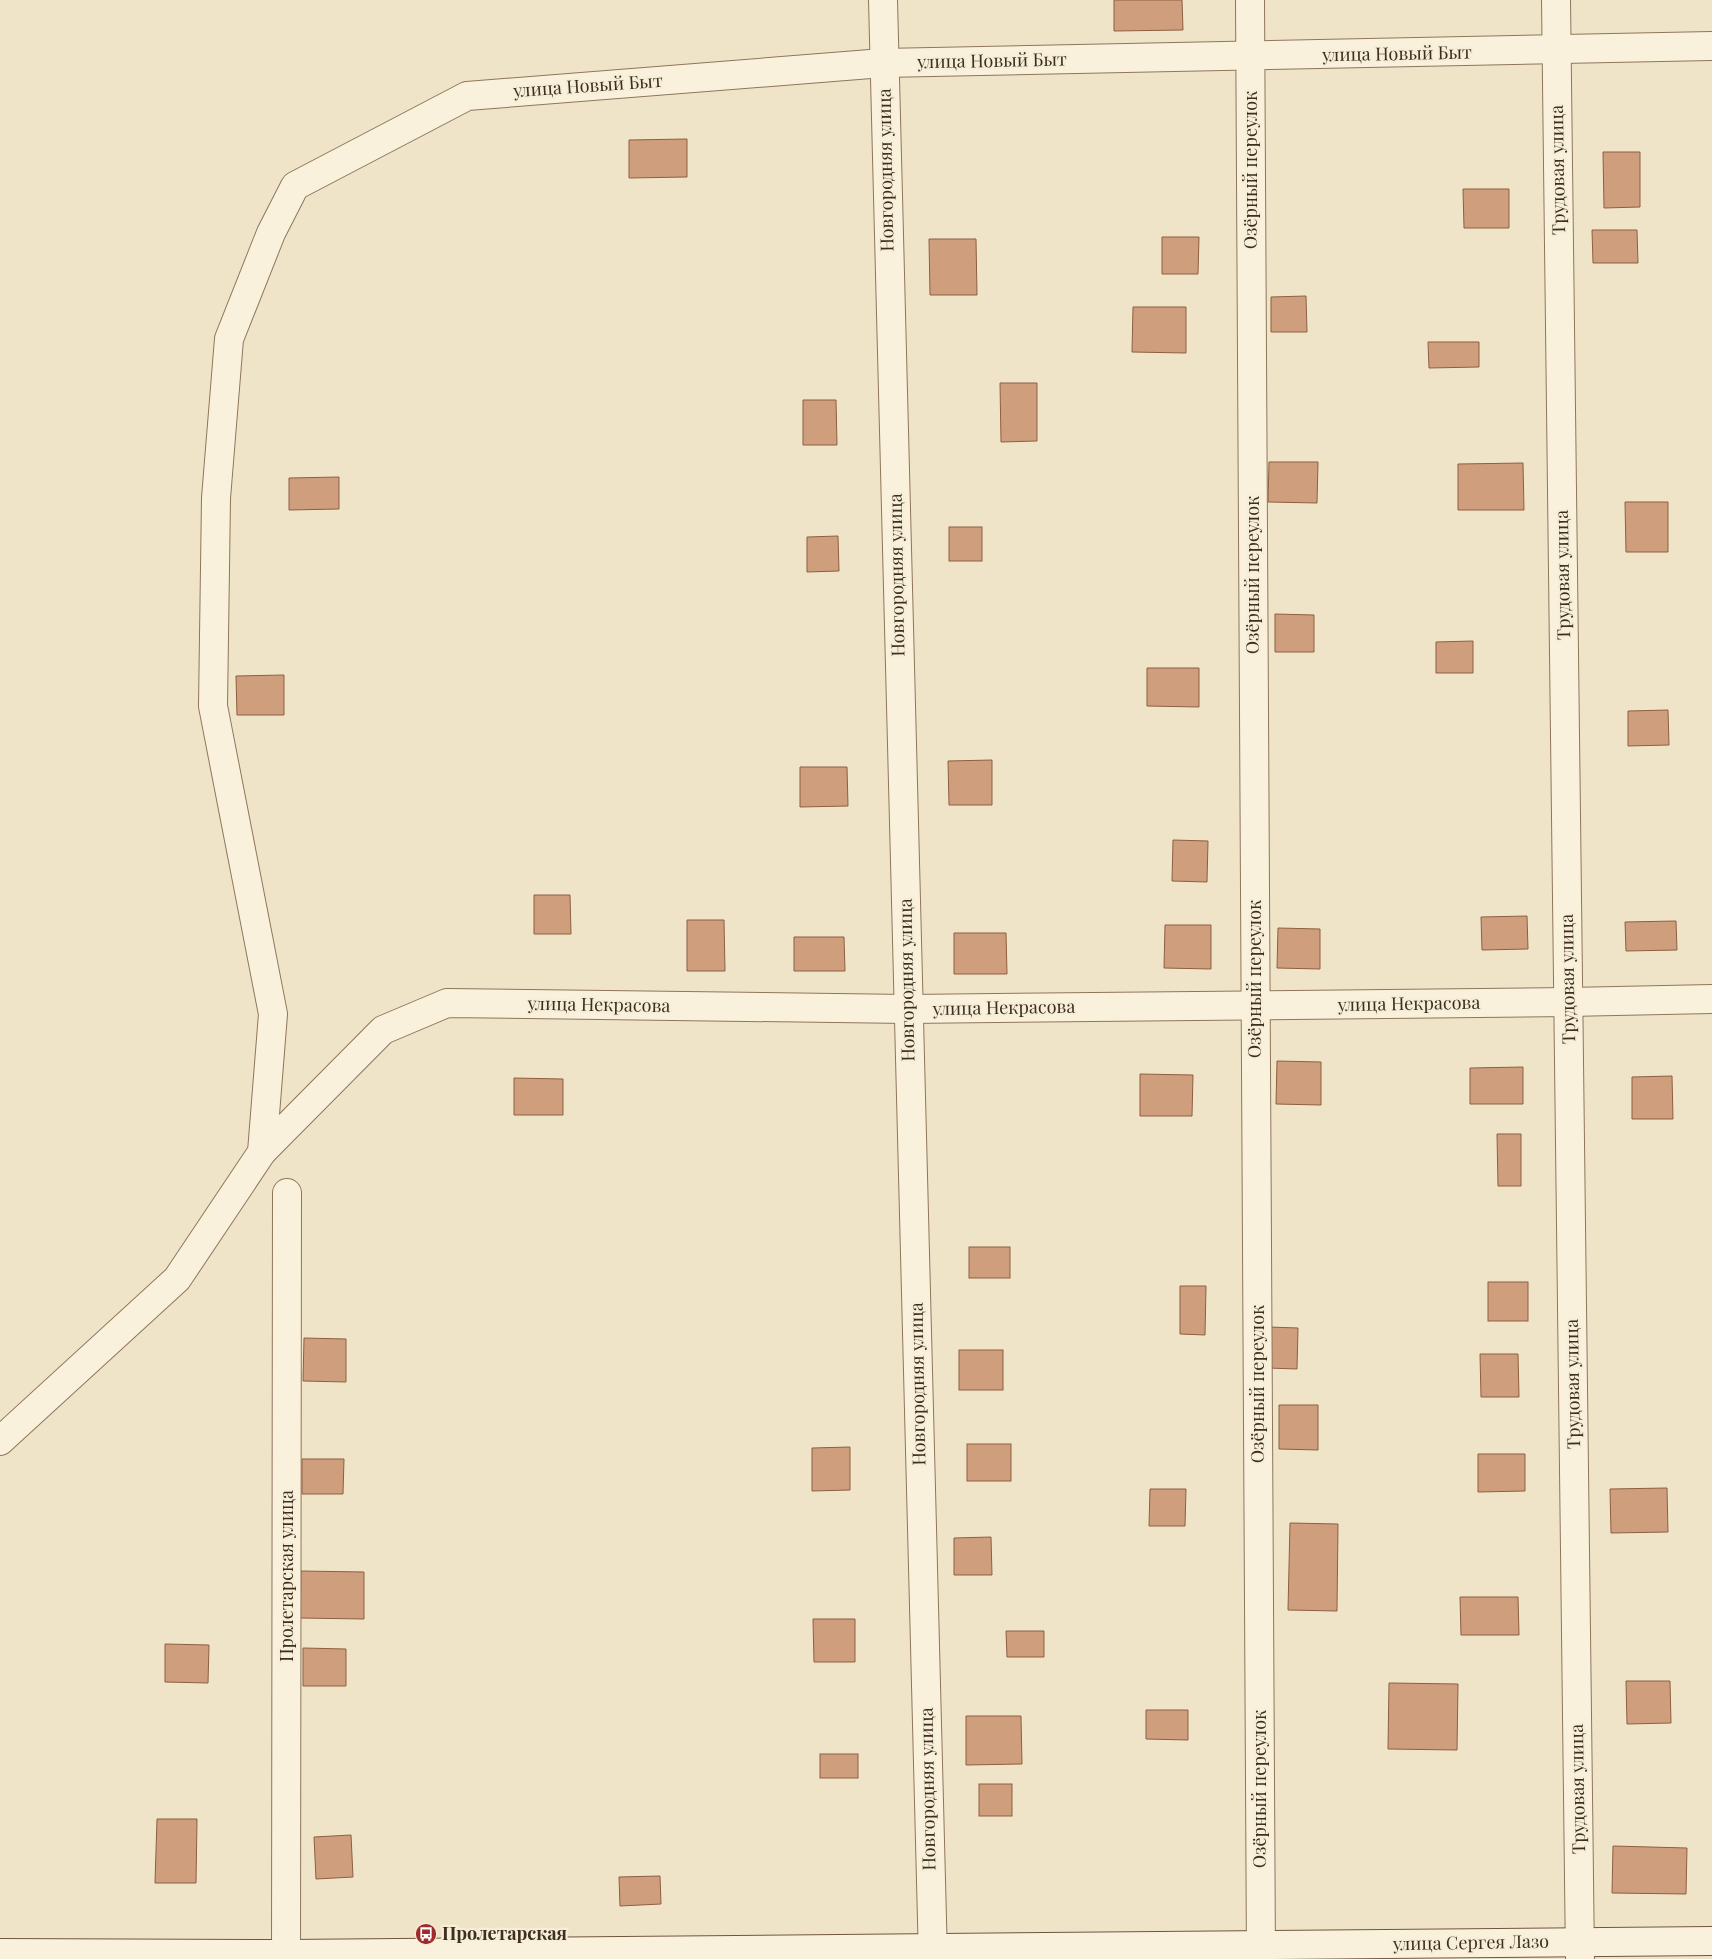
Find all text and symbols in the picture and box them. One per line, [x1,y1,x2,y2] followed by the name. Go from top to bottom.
[1321,40,1472,66] street label: улица Новый Быт
[916,47,1067,73] street label: улица Новый Быт
[511,68,664,102] street label: улица Новый Быт
[872,88,898,252] street label: Новгородняя улица
[1238,91,1262,249] street label: Озёрный переулок
[1544,105,1570,235] street label: Трудовая улица
[883,493,909,657] street label: Новгородняя улица
[1240,496,1264,654] street label: Озёрный переулок
[1549,510,1575,640] street label: Трудовая улица
[893,898,919,1062] street label: Новгородняя улица
[1242,900,1266,1058] street label: Озёрный переулок
[1554,914,1580,1044] street label: Трудовая улица
[1336,990,1481,1016] street label: улица Некрасова
[527,991,671,1017] street label: улица Некрасова
[931,994,1076,1020] street label: улица Некрасова
[904,1302,930,1466] street label: Новгородняя улица
[1245,1305,1269,1463] street label: Озёрный переулок
[1559,1319,1585,1449] street label: Трудовая улица
[274,1490,298,1662] street label: Пролетарская улица
[914,1707,940,1871] street label: Новгородняя улица
[1247,1710,1271,1868] street label: Озёрный переулок
[1564,1724,1590,1854] street label: Трудовая улица
[442,1921,567,1945] place label: Пролетарская
[414,1922,438,1946] bus stop icon: Пролетарская
[1392,1929,1549,1955] street label: улица Сергея Лазо

